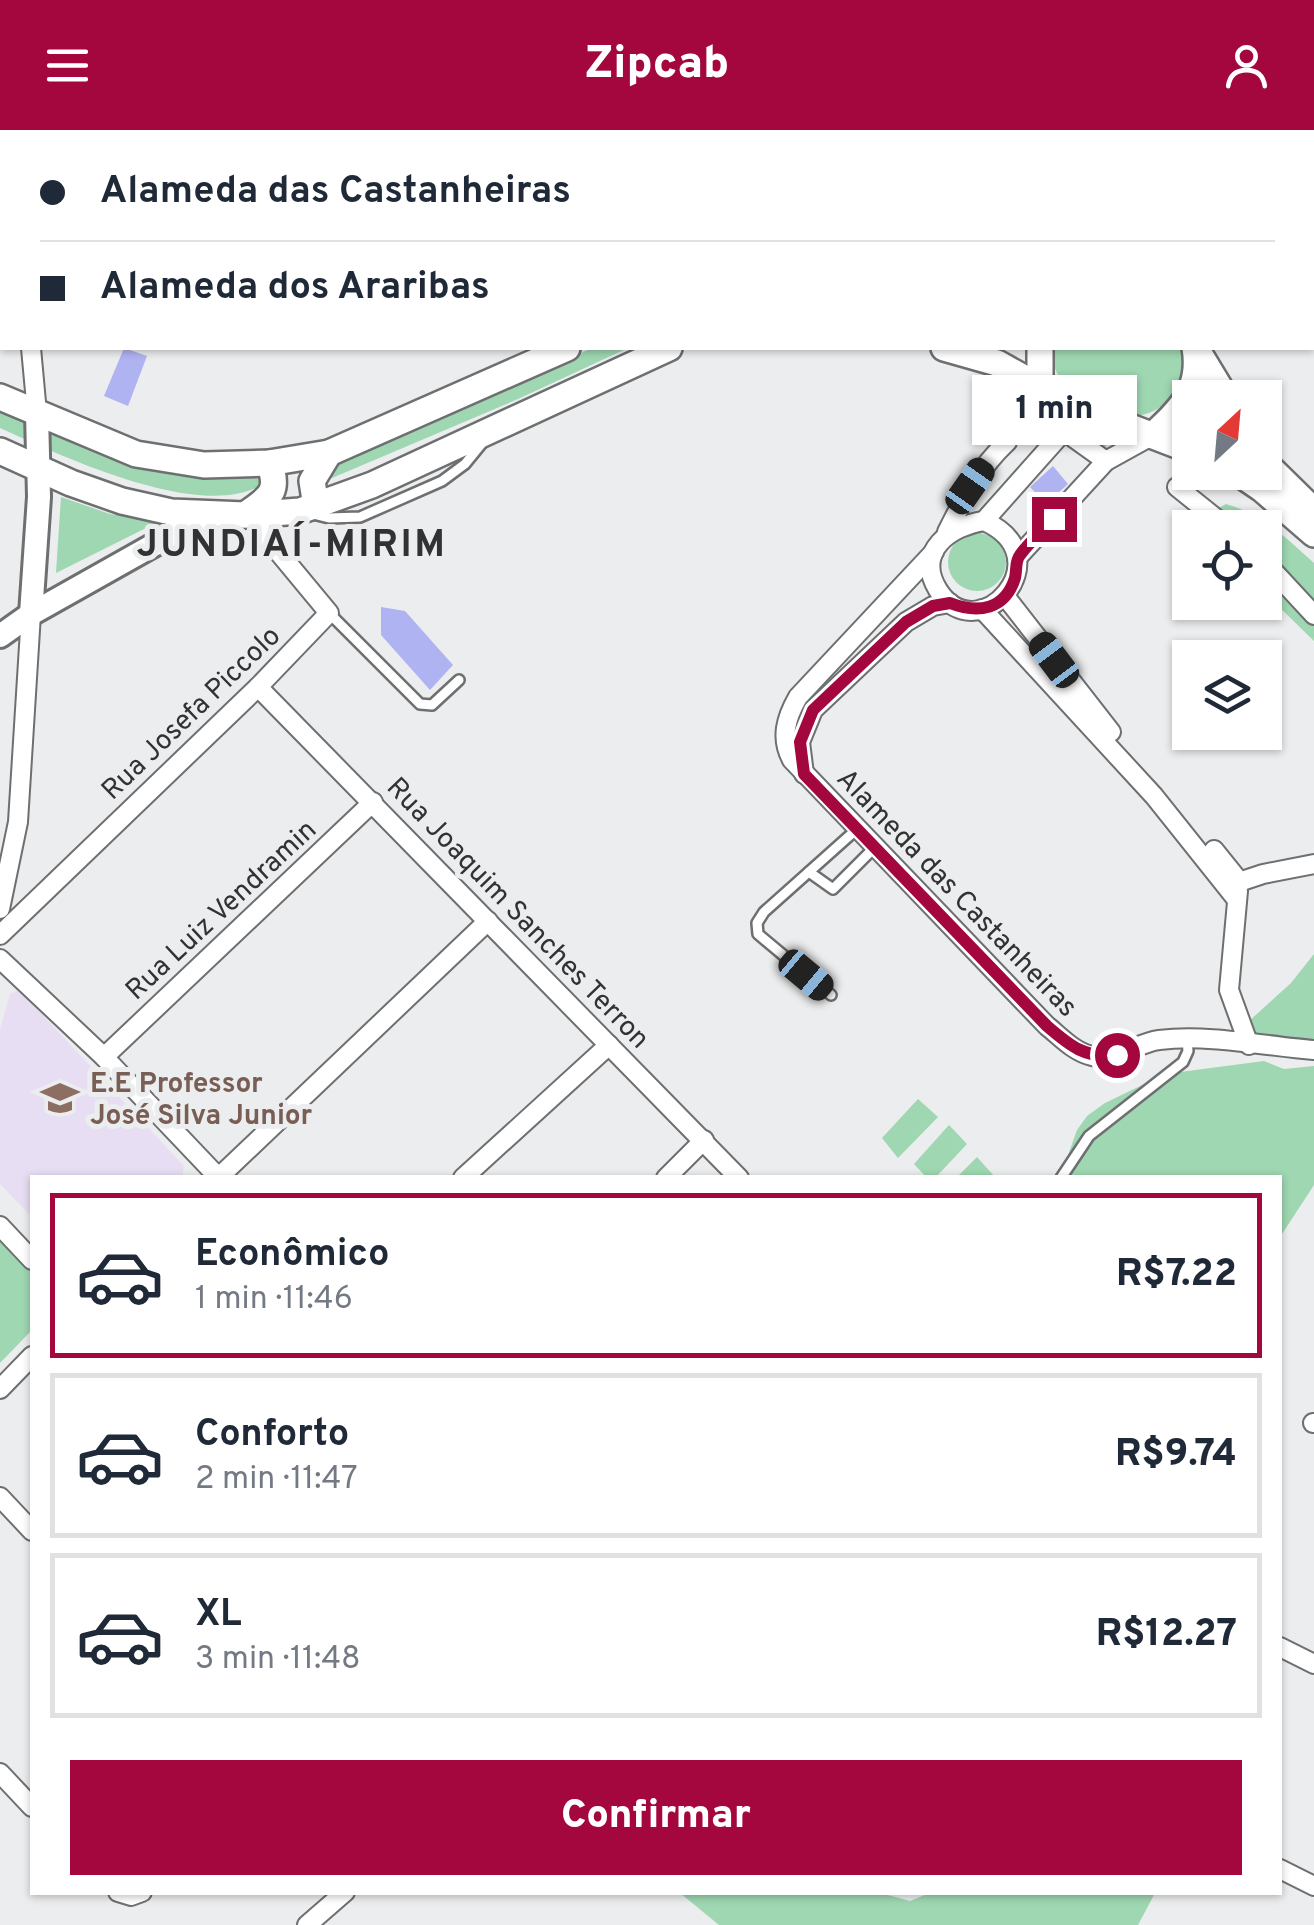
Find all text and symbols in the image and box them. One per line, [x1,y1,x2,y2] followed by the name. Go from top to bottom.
[585,37,729,94] text: Zipcab
[40,38,95,93] icon: menu
[1219,38,1274,93] icon: person
[100,168,571,217] text: Alameda das Castanheiras
[100,264,490,313] text: Alameda dos Araribas
[972,374,1136,444] callout: 1 min
[1172,380,1282,490] north arrow
[1172,380,1282,750] map controls
[1015,390,1094,430] text: 1 min
[941,453,999,519] car
[1032,497,1077,542] route end
[1172,510,1282,620] button: locate
[137,521,447,571] district label: JUNDIAÍ-MIRIM
[95,619,289,809] street label: Rua Josefa Piccolo
[1024,627,1084,693] car
[1172,640,1282,750] button: layers
[828,762,1084,1026] street label: Alameda das Castanheiras
[378,771,656,1057] street label: Rua Joaquim Sanches Terron
[119,813,325,1009] street label: Rua Luiz Vendramin
[773,944,839,1006] car
[1095,1033,1140,1078] route start
[90,1067,312,1135] place label: E.E Professor José Silva Junior
[39,1077,81,1119] school or university icon: E.E Professor José Silva Junior
[75,1231,165,1321] icon: car
[195,1231,390,1280] text: Econômico
[1116,1251,1237,1300] text: R$7.22
[195,1280,353,1320] text: 1 min · 11:46
[75,1411,165,1501] icon: car
[195,1411,349,1460] text: Conforto
[1115,1431,1237,1480] text: R$9.74
[195,1460,358,1500] text: 2 min · 11:47
[75,1591,165,1681] icon: car
[195,1591,242,1640] text: XL
[1096,1611,1237,1660] text: R$12.27
[195,1640,361,1680] text: 3 min · 11:48
[70,1760,1242,1875] button: Confirmar

